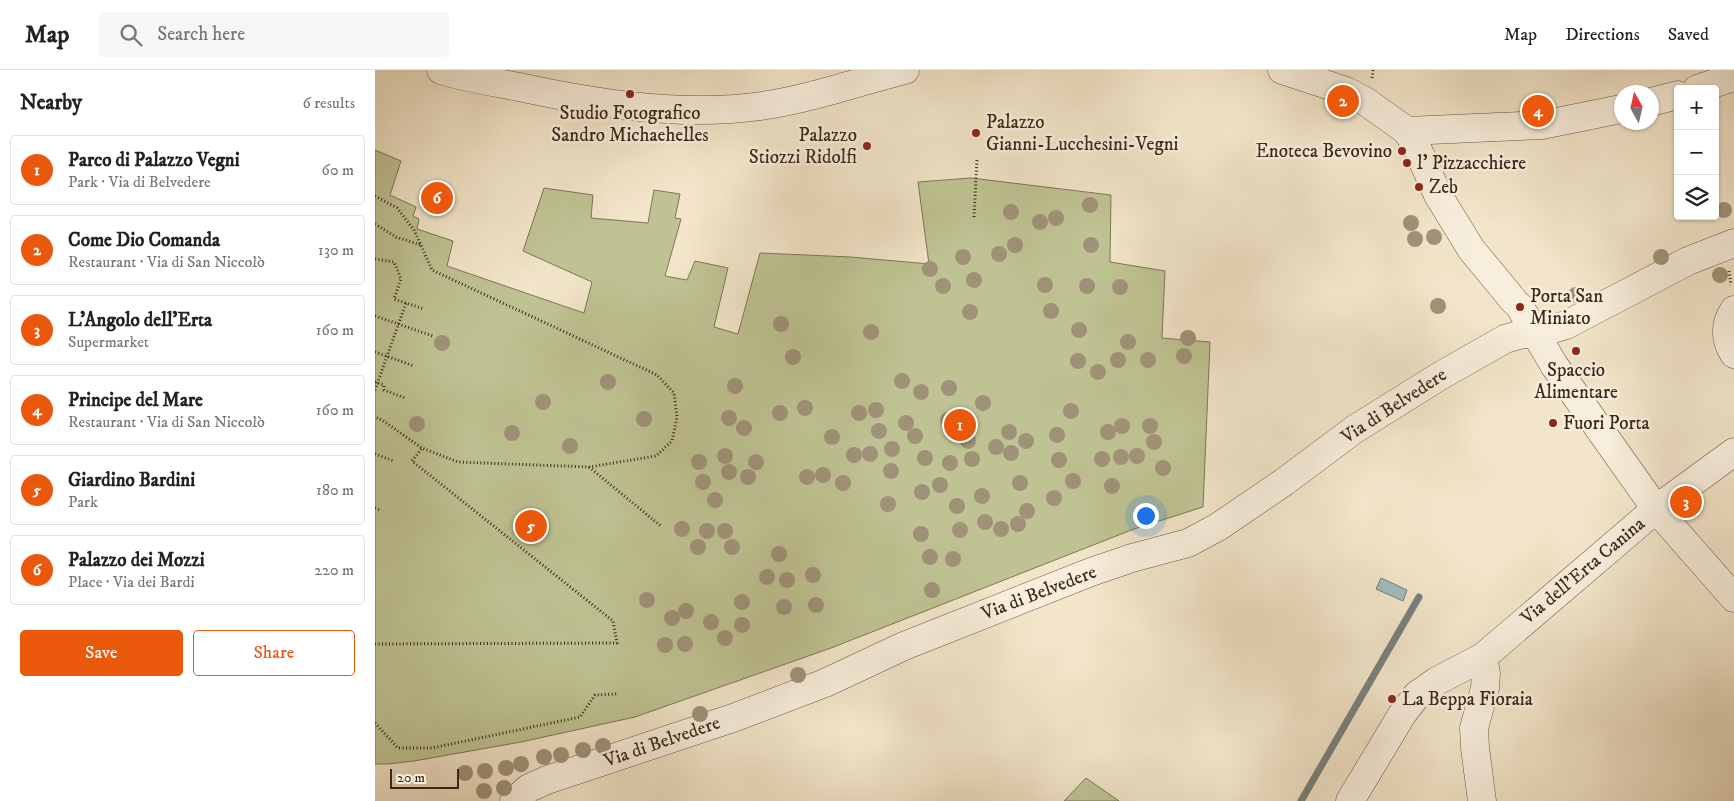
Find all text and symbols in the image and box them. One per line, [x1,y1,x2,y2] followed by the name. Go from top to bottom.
[99,12,449,57] search box
[25,20,69,50] text: Map
[117,21,145,49] icon: search
[157,23,245,46] text: Search here
[1504,24,1537,46] text: Map
[1565,24,1640,46] text: Directions
[1668,24,1709,46] text: Saved
[1327,82,1359,120] pin: 2
[1614,85,1659,130] north arrow
[1674,85,1719,220] map controls
[1674,85,1719,130] button: +
[624,88,636,100] marker: Studio Fotografico Sandro Michaehelles
[20,90,82,116] text: Nearby
[1522,92,1554,130] pin: 4
[302,93,355,113] text: 6 results
[551,102,709,147] place label: Studio Fotografico Sandro Michaehelles
[986,111,1179,156] place label: Palazzo Gianni-Lucchesini-Vegni
[749,124,857,169] place label: Palazzo Stiozzi Ridolfi
[970,127,982,139] marker: Palazzo Gianni-Lucchesini-Vegni
[1674,130,1719,175] button: −
[861,140,873,152] marker: Palazzo Stiozzi Ridolfi
[1255,140,1392,163] place label: Enoteca Bevovino
[1396,145,1408,157] marker: Enoteca Bevovino
[68,149,240,172] text: Parco di Palazzo Vegni
[1417,152,1526,175] place label: l’ Pizzacchiere
[1401,157,1413,169] marker: l’ Pizzacchiere
[34,160,40,180] text: 1
[322,160,354,180] text: 60 m
[68,172,211,192] text: Park · Via di Belvedere
[1674,175,1719,220] button: layers
[1429,176,1458,199] place label: Zeb
[421,179,453,217] pin: 6
[1413,181,1425,193] marker: Zeb
[68,229,220,252] text: Come Dio Comanda
[33,240,41,260] text: 2
[318,240,354,260] text: 130 m
[68,252,265,272] text: Restaurant · Via di San Niccolò
[1530,285,1603,330] place label: Porta San Miniato
[1514,301,1526,313] marker: Porta San Miniato
[68,309,212,332] text: L'Angolo dell'Erta
[34,320,40,340] text: 3
[316,320,354,340] text: 160 m
[68,332,149,352] text: Supermarket
[1570,345,1582,357] marker: Spaccio Alimentare
[1534,359,1618,404] place label: Spaccio Alimentare
[1336,363,1451,449] street label: Via di Belvedere
[68,389,203,412] text: Principe del Mare
[32,400,42,420] text: 4
[316,400,354,420] text: 160 m
[944,406,976,444] pin: 1
[68,412,265,432] text: Restaurant · Via di San Niccolò
[1563,412,1650,435] place label: Fuori Porta
[1547,417,1559,429] marker: Fuori Porta
[68,469,195,492] text: Giardino Bardini
[33,480,41,500] text: 5
[316,480,354,500] text: 180 m
[1670,483,1702,521] pin: 3
[68,492,98,512] text: Park
[1133,503,1159,529] your location
[515,507,547,545] pin: 5
[1516,512,1650,630] street label: Via dell'Erta Canina
[68,549,205,572] text: Palazzo dei Mozzi
[33,560,41,580] text: 6
[314,560,354,580] text: 220 m
[977,560,1100,626] street label: Via di Belvedere
[68,572,195,592] text: Place · Via dei Bardi
[20,630,183,676] button: Save
[193,630,355,676] button: Share
[1402,688,1533,711] place label: La Beppa Fioraia
[1386,693,1398,705] marker: La Beppa Fioraia
[600,711,723,773] street label: Via di Belvedere
[390,766,459,789] scale bar
[397,769,425,787] text: 20 m

